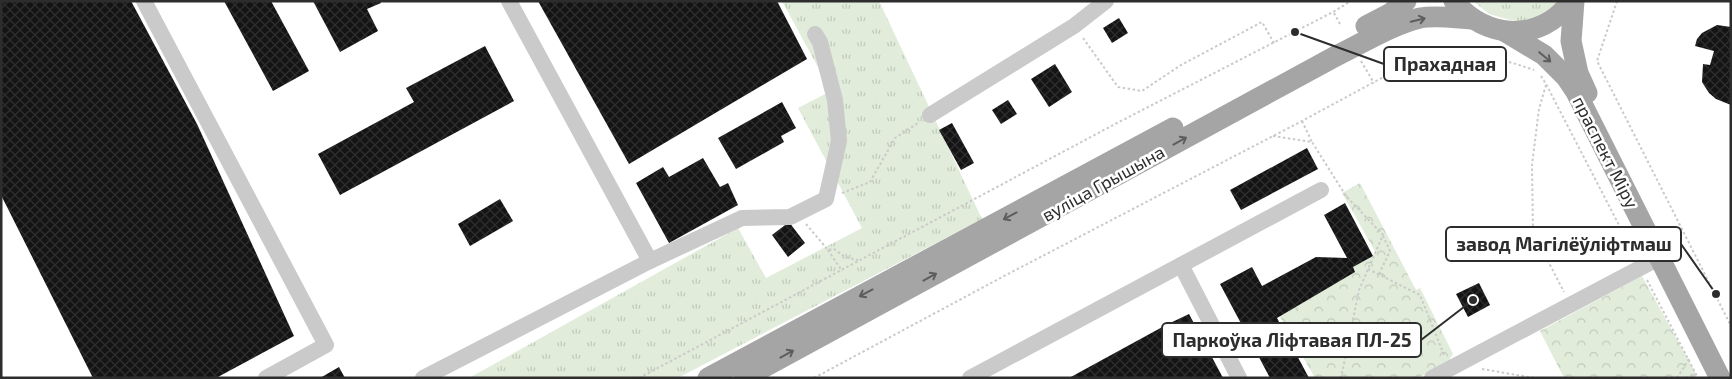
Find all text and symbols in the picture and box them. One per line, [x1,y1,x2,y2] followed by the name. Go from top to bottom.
[1410,15,1426,24] one-way arrow
[1384,47,1506,81] callout: Прахадная
[1394,52,1496,75] text: Прахадная
[1538,52,1551,63] one-way arrow
[1568,92,1644,212] street label: праспект Міру
[1173,135,1187,145] one-way arrow
[1038,140,1168,226] street label: вуліца Грышына
[1003,211,1017,221] one-way arrow
[1446,227,1681,261] callout: завод Магілёўліфтмаш
[1456,232,1672,255] text: завод Магілёўліфтмаш
[922,272,937,281] one-way arrow
[860,288,874,298] one-way arrow
[1162,323,1421,357] callout: Паркоўка Ліфтавая ПЛ-25
[1172,328,1412,351] text: Паркоўка Ліфтавая ПЛ-25
[779,349,794,359] one-way arrow

